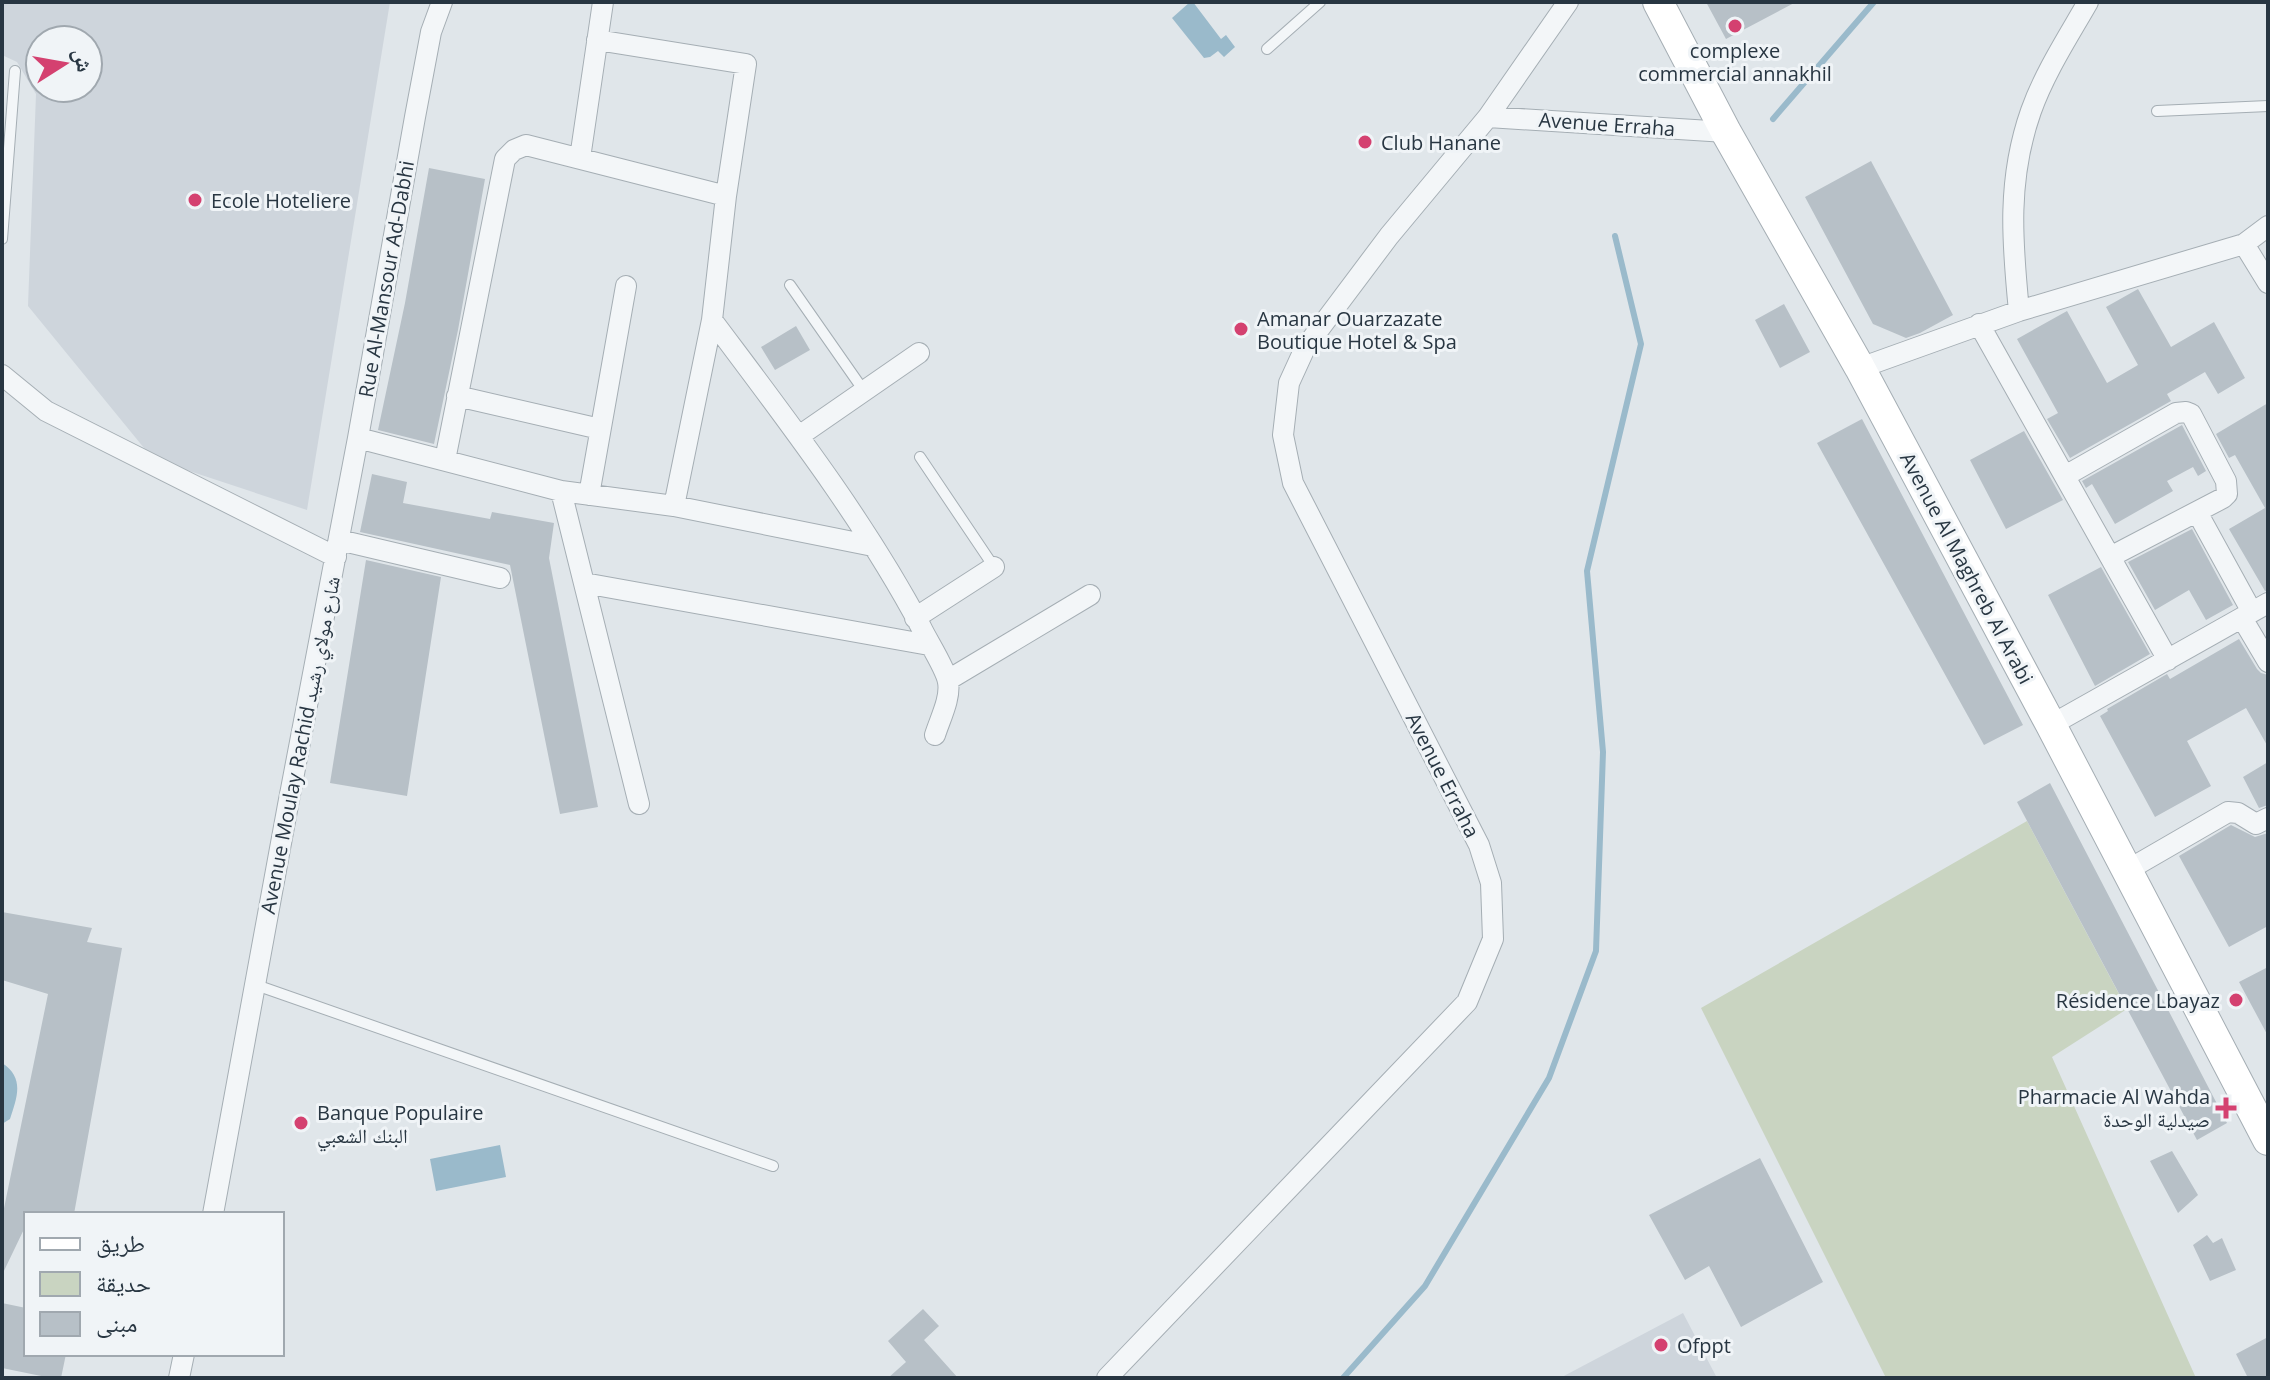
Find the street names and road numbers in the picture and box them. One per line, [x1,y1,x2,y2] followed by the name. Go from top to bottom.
[1538,106,1676,142] street label: Avenue Erraha
[352,158,420,400] street label: Rue Al-Mansour Ad-Dabhi
[1894,447,2040,689] street label: Avenue Al Maghreb Al Arabi
[254,574,349,917] street label: Avenue Moulay Rachid شارع مولاي رشيد
[1400,708,1486,842] street label: Avenue Erraha

